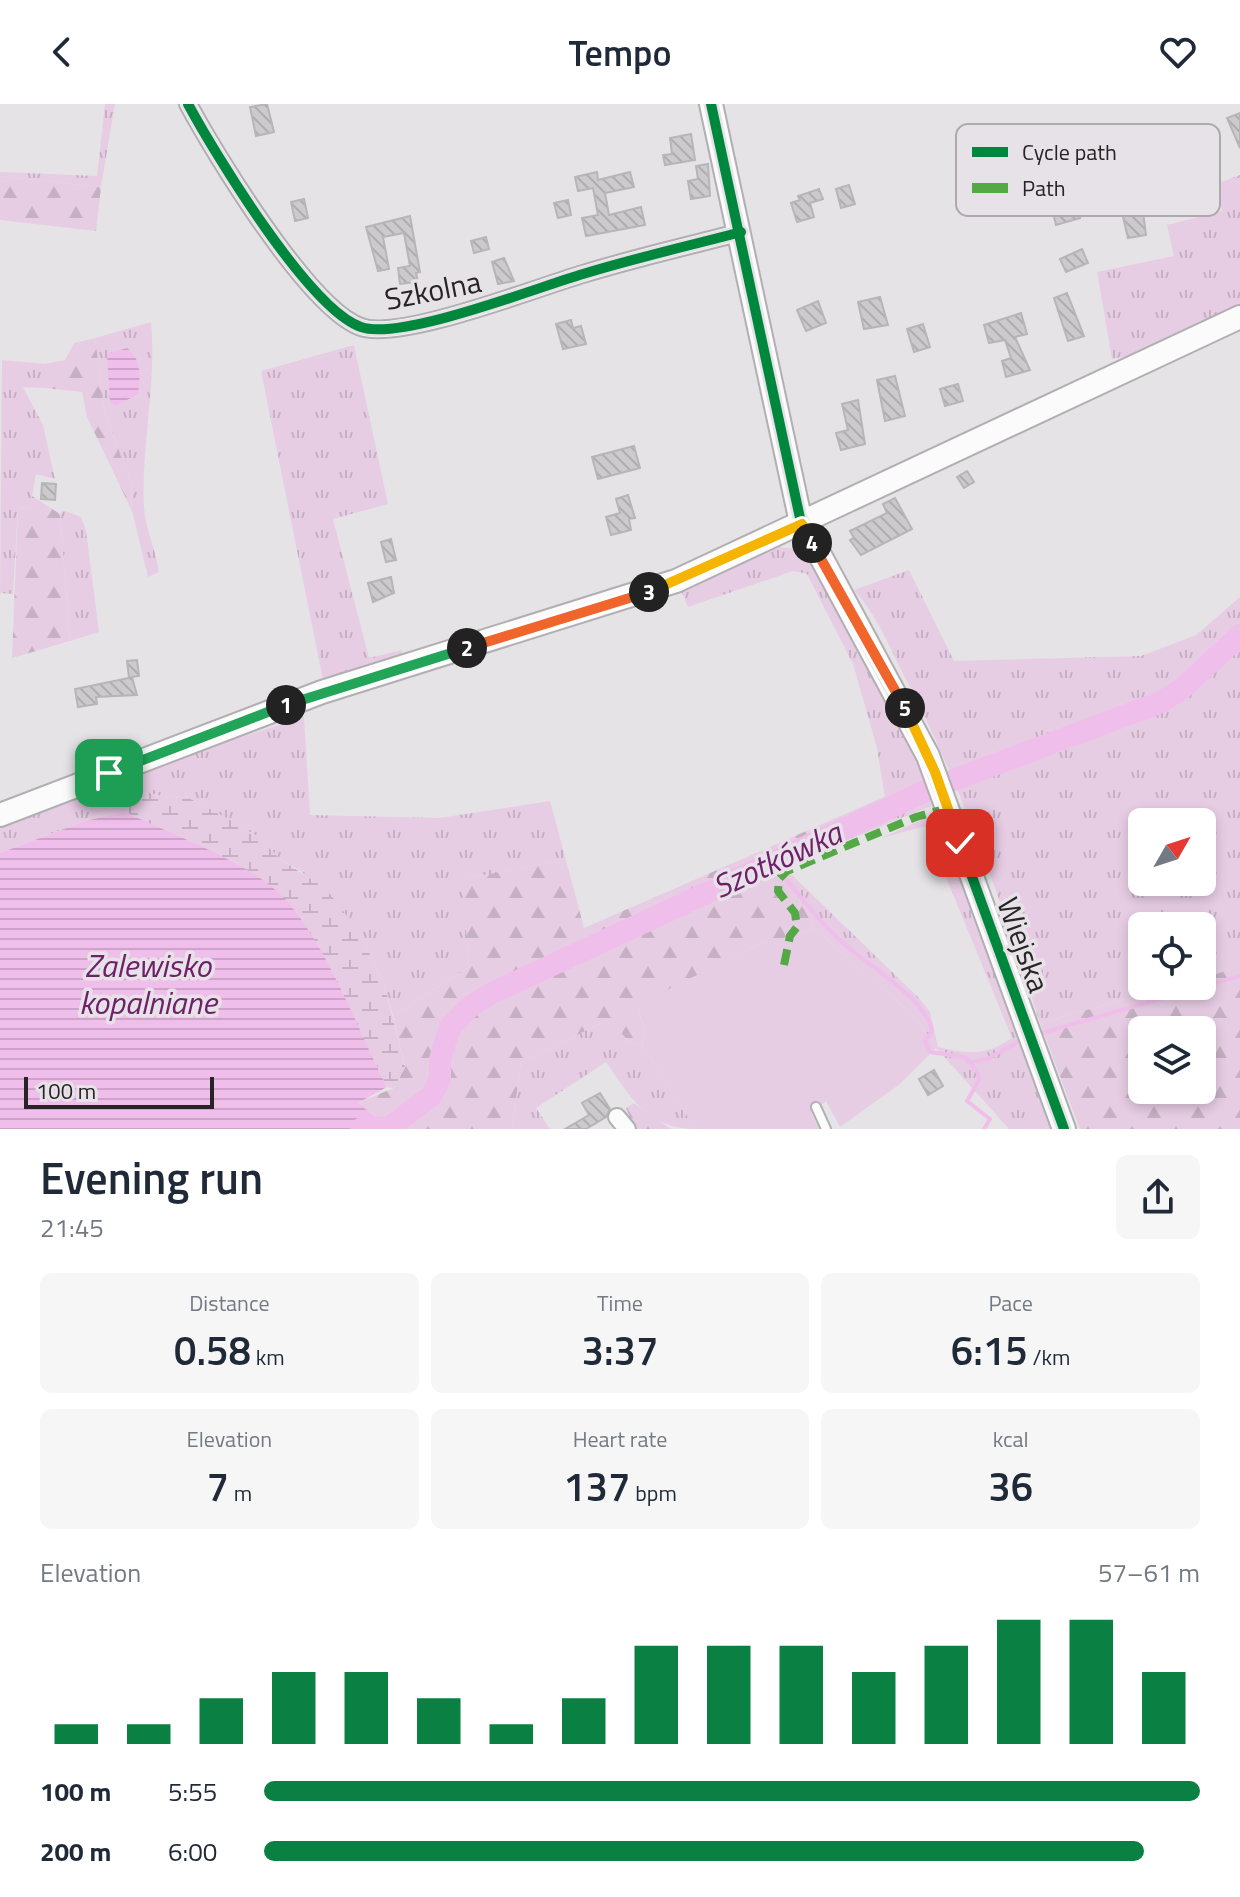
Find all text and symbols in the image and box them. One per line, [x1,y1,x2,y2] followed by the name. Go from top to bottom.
[569,25,671,80] text: Tempo
[40,30,84,74] icon: back
[1156,30,1200,74] icon: heart
[956,124,1220,216] legend
[1022,135,1117,169] text: Cycle path
[1022,171,1066,205] text: Path
[380,258,485,322] street label: Szkolna
[792,523,832,563] pin: 4
[806,526,818,560] text: 4
[629,572,669,612] pin: 3
[643,575,655,609] text: 3
[447,628,487,668] pin: 2
[461,631,473,665] text: 2
[266,685,306,725] pin: 1
[280,688,292,722] text: 1
[885,688,925,728] pin: 5
[899,691,911,725] text: 5
[75,739,143,807] pin
[87,751,131,795] icon: arrive
[704,807,851,910] water label: Szotkówka
[1128,808,1216,896] north arrow
[1128,808,1216,1104] map controls
[926,809,994,877] pin
[938,821,982,865] icon: check
[986,891,1062,999] street label: Wiejska
[1128,912,1216,1000] button: locate
[79,941,219,1026] water label: Zalewisko kopalniane
[1128,1016,1216,1104] button: layers
[24,1073,214,1109] scale bar
[36,1074,96,1108] text: 100 m
[40,1144,263,1211] text: Evening run
[1116,1155,1200,1239] button: share
[40,1208,104,1247] text: 21:45
[189,1286,270,1320] text: Distance
[597,1286,643,1320] text: Time
[988,1286,1033,1320] text: Pace
[174,1320,251,1381] text: 0.58
[582,1320,658,1381] text: 3:37
[951,1320,1028,1381] text: 6:15
[251,1340,285,1374] text: km
[1028,1340,1070,1374] text: /km
[187,1422,272,1456] text: Elevation
[573,1422,667,1456] text: Heart rate
[993,1422,1029,1456] text: kcal
[207,1456,229,1517] text: 7
[563,1456,630,1517] text: 137
[988,1456,1033,1517] text: 36
[229,1476,252,1510] text: m
[630,1476,677,1510] text: bpm
[40,1553,141,1592] text: Elevation
[1098,1553,1200,1592] text: 57–61 m
[40,1772,111,1811] text: 100 m
[168,1772,217,1811] text: 5:55
[40,1832,111,1871] text: 200 m
[168,1832,217,1871] text: 6:00

